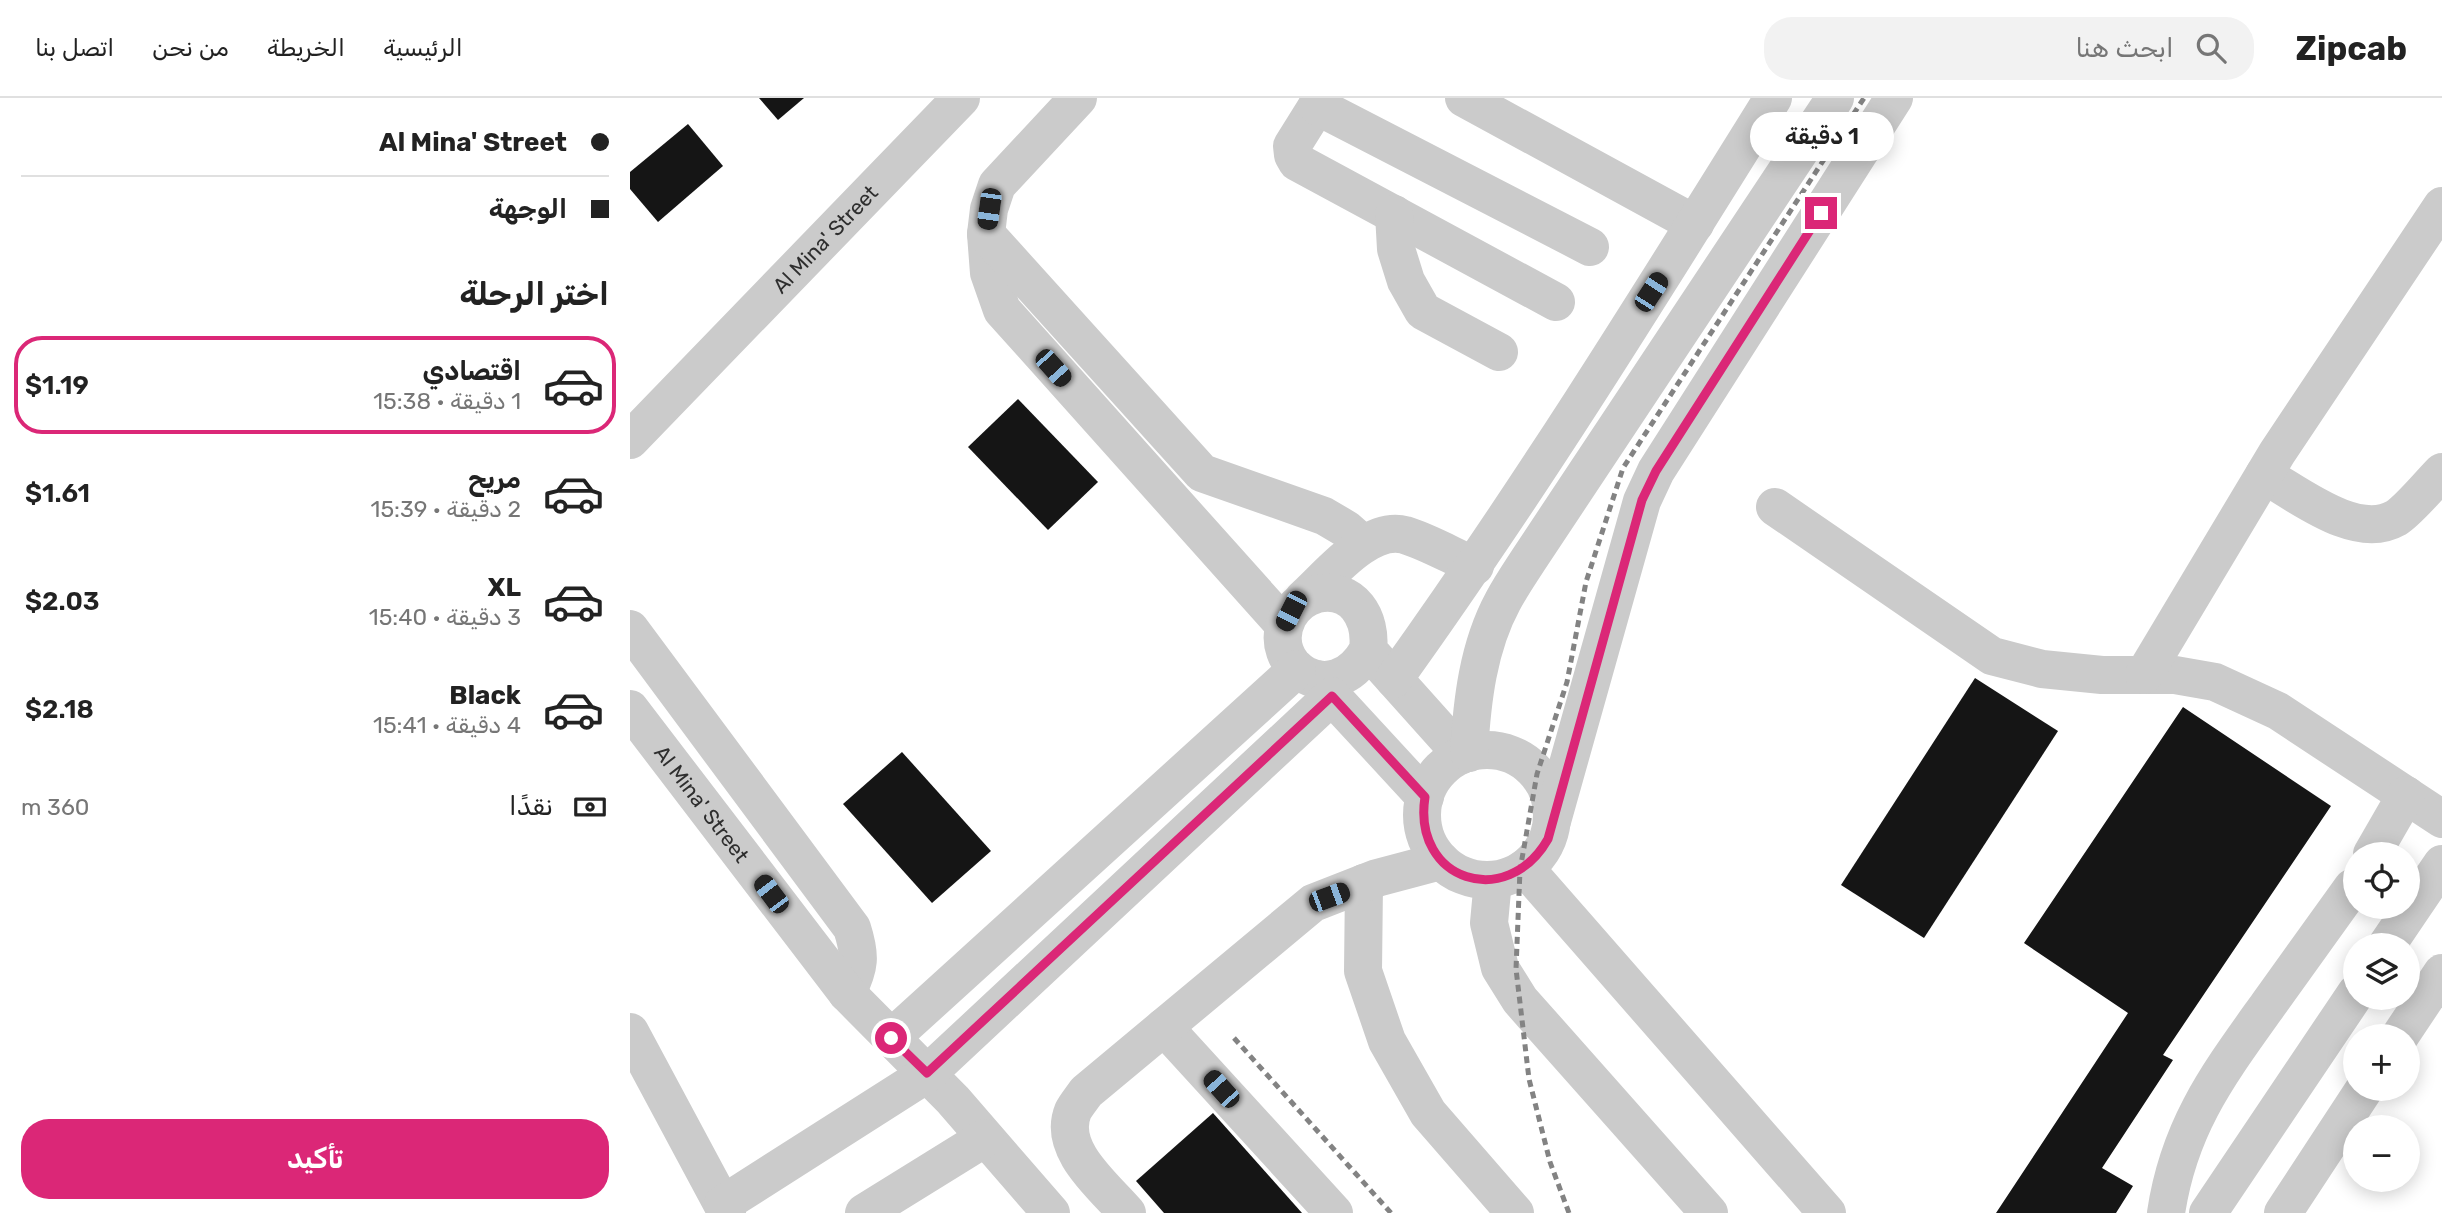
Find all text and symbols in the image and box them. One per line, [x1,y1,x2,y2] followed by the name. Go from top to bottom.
[1764,17,2254,80] search box
[2192,29,2230,67] icon: search
[2296,29,2407,68] text: Zipcab
[2075,33,2174,64] text: ابحث هنا
[35,34,114,62] text: اتصل بنا
[152,34,229,62] text: من نحن
[267,34,345,62] text: الخريطة
[383,34,463,62] text: الرئيسية
[1749,111,1893,160] callout: 1 دقيقة
[1785,122,1859,150] text: 1 دقيقة
[379,127,567,158] text: Al Mina' Street
[767,180,883,298] street label: Al Mina' Street
[976,187,1003,231] car
[489,194,567,225] text: الوجهة
[1805,197,1837,229] route end
[1631,269,1672,315] car
[459,275,609,313] text: اختر الرحلة
[1032,345,1075,391] car
[542,354,605,417] icon: car
[422,356,521,387] text: اقتصادي
[25,370,89,401] text: $1.19
[373,387,521,415] text: 1 دقيقة · 15:38
[542,462,605,525] icon: car
[468,464,521,495] text: مريح
[25,478,90,509] text: $1.61
[371,495,521,523] text: 2 دقيقة · 15:39
[542,570,605,633] icon: car
[488,572,521,603] text: XL
[25,586,100,617] text: $2.03
[1273,588,1310,634] car
[369,603,521,631] text: 3 دقيقة · 15:40
[542,678,605,741] icon: car
[449,680,521,711] text: Black
[25,694,94,725] text: $2.18
[373,711,521,739] text: 4 دقيقة · 15:41
[650,740,755,867] street label: Al Mina' Street
[571,788,609,826] icon: cash
[509,791,553,822] text: نقدًا
[21,793,89,821] text: 360 m
[2343,842,2420,1192] map controls
[2343,842,2420,919] button: locate
[750,871,793,917] car
[1306,880,1353,914] car
[2343,933,2420,1010] button: layers
[875,1022,907,1054] route start
[2343,1024,2420,1101] button: +
[1200,1066,1243,1112] car
[2343,1115,2420,1192] button: −
[21,1119,609,1199] button: تأكيد

